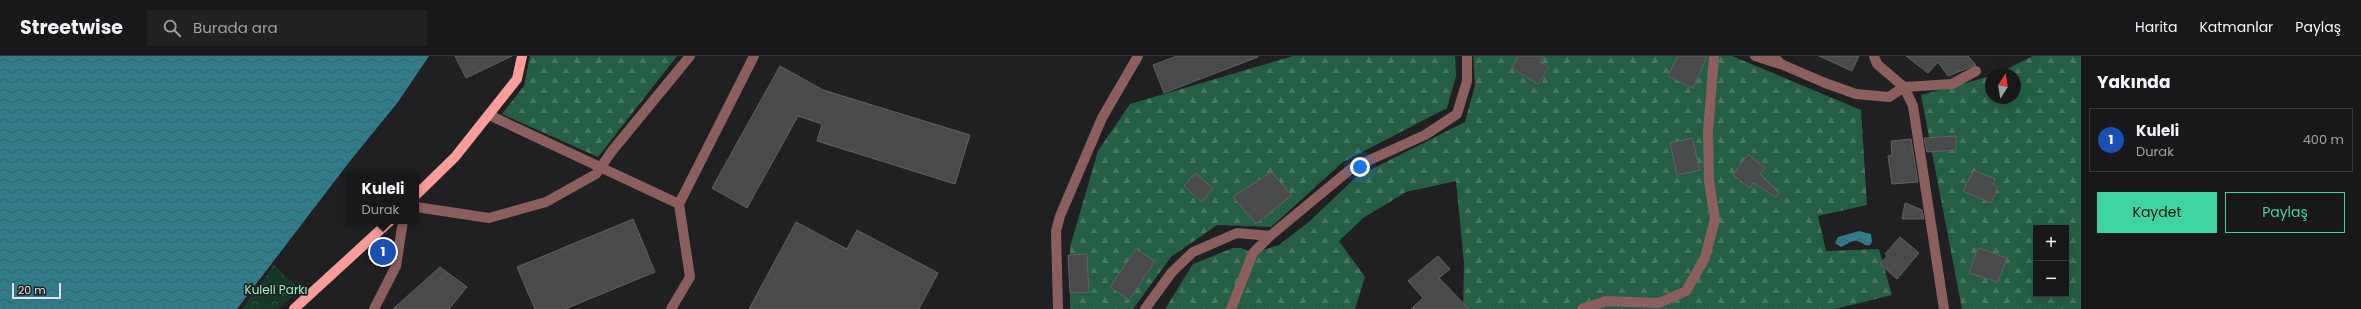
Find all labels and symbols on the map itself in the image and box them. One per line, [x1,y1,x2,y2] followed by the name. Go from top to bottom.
[1985,68,2021,104] north arrow
[1350,157,1370,177] your location
[370,237,396,267] pin: 1
[12,281,61,300] scale bar
[244,281,308,298] park label: Kuleli Parkı

